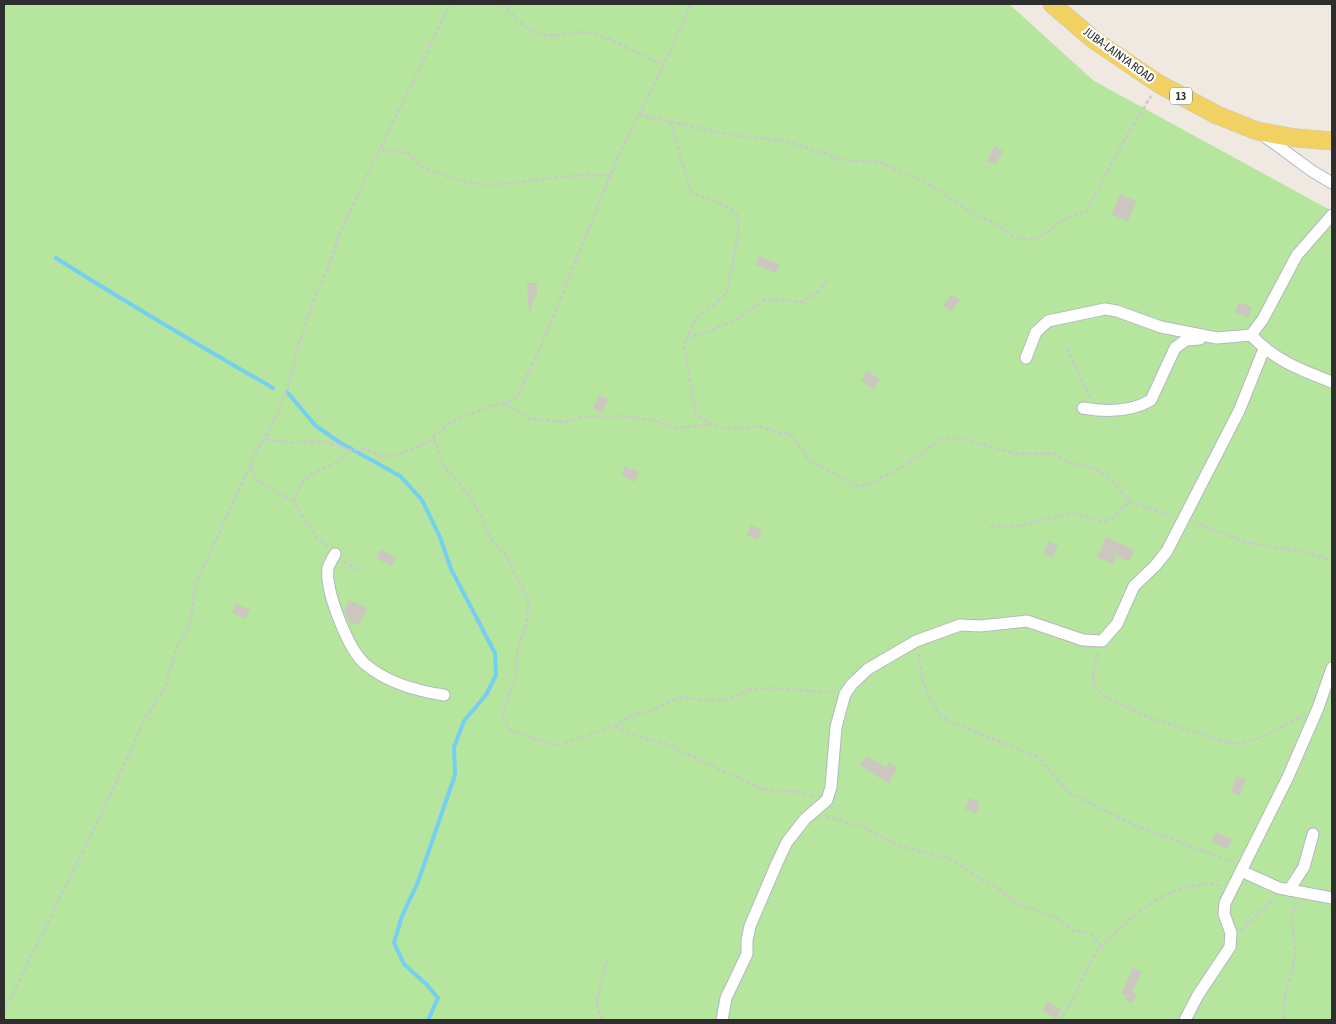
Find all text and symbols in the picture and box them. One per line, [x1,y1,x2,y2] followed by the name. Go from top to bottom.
[1081,25,1157,85] street label: JUBA-LAINYA ROAD
[1170,88,1192,104] road number: 13

